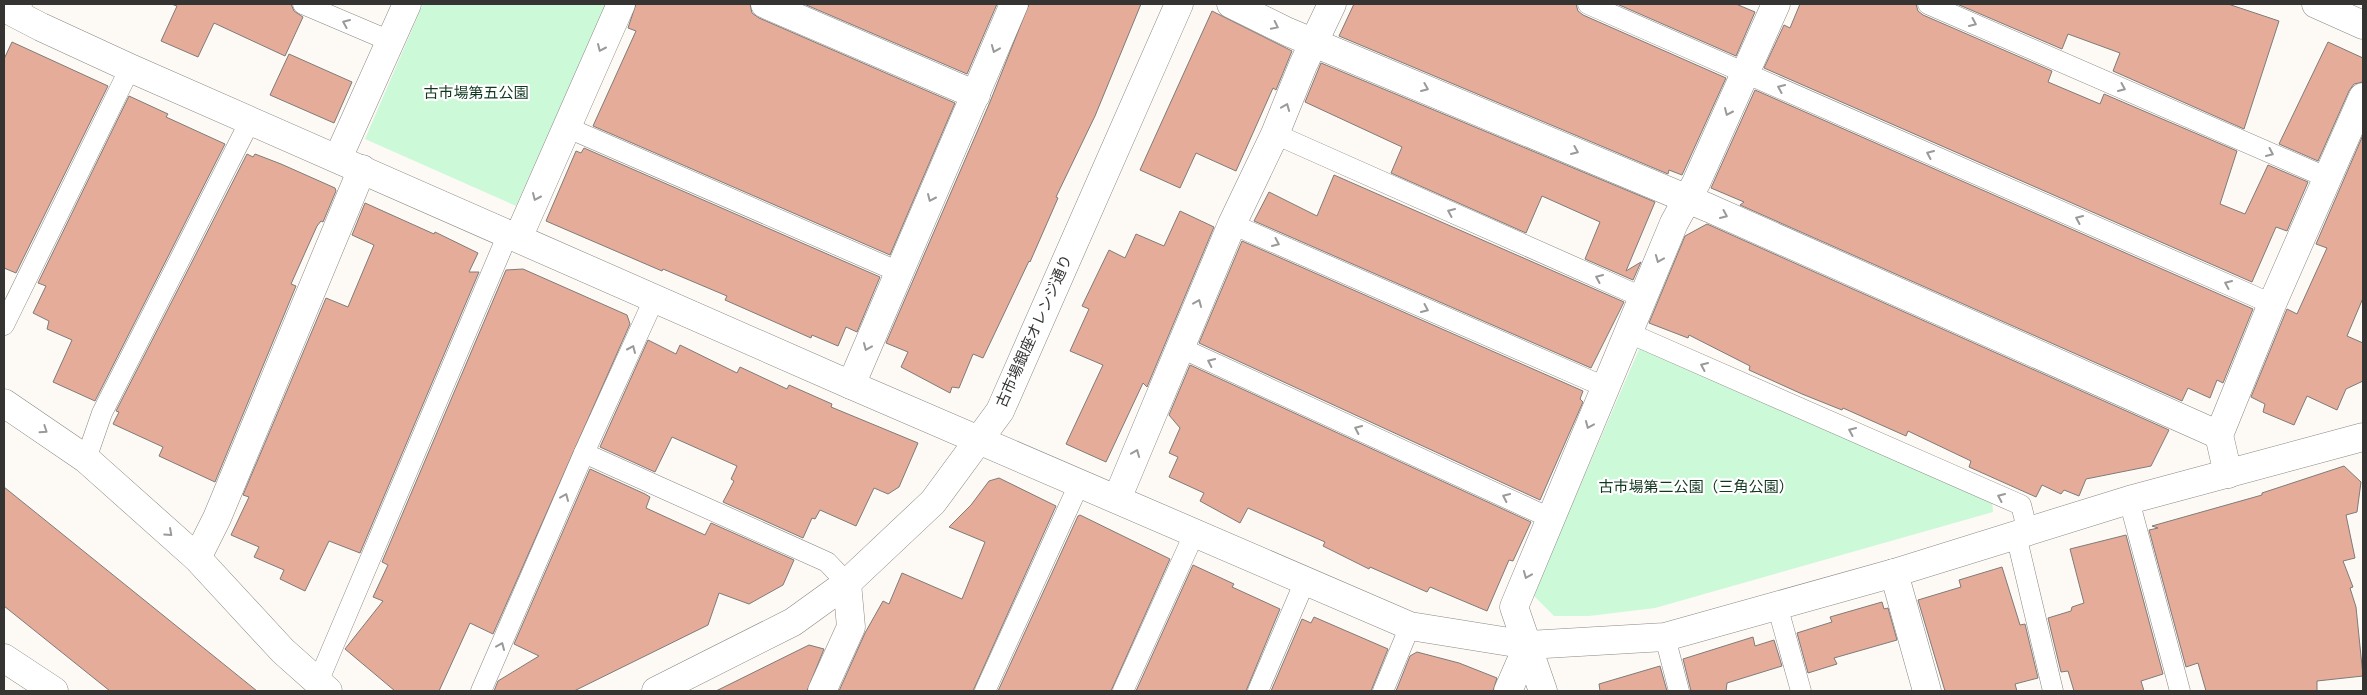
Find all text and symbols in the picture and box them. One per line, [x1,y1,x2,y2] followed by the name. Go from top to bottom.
[1968,17,1977,28] one-way arrow
[342,18,351,29] one-way arrow
[1270,19,1279,30] one-way arrow
[597,43,608,52] one-way arrow
[991,44,1002,53] one-way arrow
[1420,82,1429,93] one-way arrow
[2117,82,2126,93] one-way arrow
[423,84,529,101] park label: 古市場第五公園
[1777,84,1786,95] one-way arrow
[1279,103,1290,112] one-way arrow
[1724,107,1734,116] one-way arrow
[1570,145,1579,156] one-way arrow
[2265,147,2274,158] one-way arrow
[1926,149,1935,160] one-way arrow
[531,192,542,201] one-way arrow
[926,193,937,202] one-way arrow
[1447,208,1456,219] one-way arrow
[1719,208,1728,219] one-way arrow
[2075,215,2084,225] one-way arrow
[1271,237,1280,248] one-way arrow
[992,252,1075,410] street label: 古市場銀座オレンジ通り
[1655,254,1666,263] one-way arrow
[1595,274,1604,285] one-way arrow
[2224,280,2233,291] one-way arrow
[1191,299,1202,308] one-way arrow
[1420,302,1429,313] one-way arrow
[862,342,873,351] one-way arrow
[625,345,636,354] one-way arrow
[1207,357,1216,368] one-way arrow
[1700,361,1709,372] one-way arrow
[1585,420,1595,429] one-way arrow
[38,424,48,433] one-way arrow
[1354,425,1363,436] one-way arrow
[1848,427,1857,438] one-way arrow
[1130,450,1140,458] one-way arrow
[1598,478,1794,495] park label: 古市場第二公園（三角公園）
[1997,492,2006,503] one-way arrow
[559,493,570,502] one-way arrow
[1502,493,1511,504] one-way arrow
[164,527,173,536] one-way arrow
[1523,570,1533,579] one-way arrow
[495,643,505,651] one-way arrow

